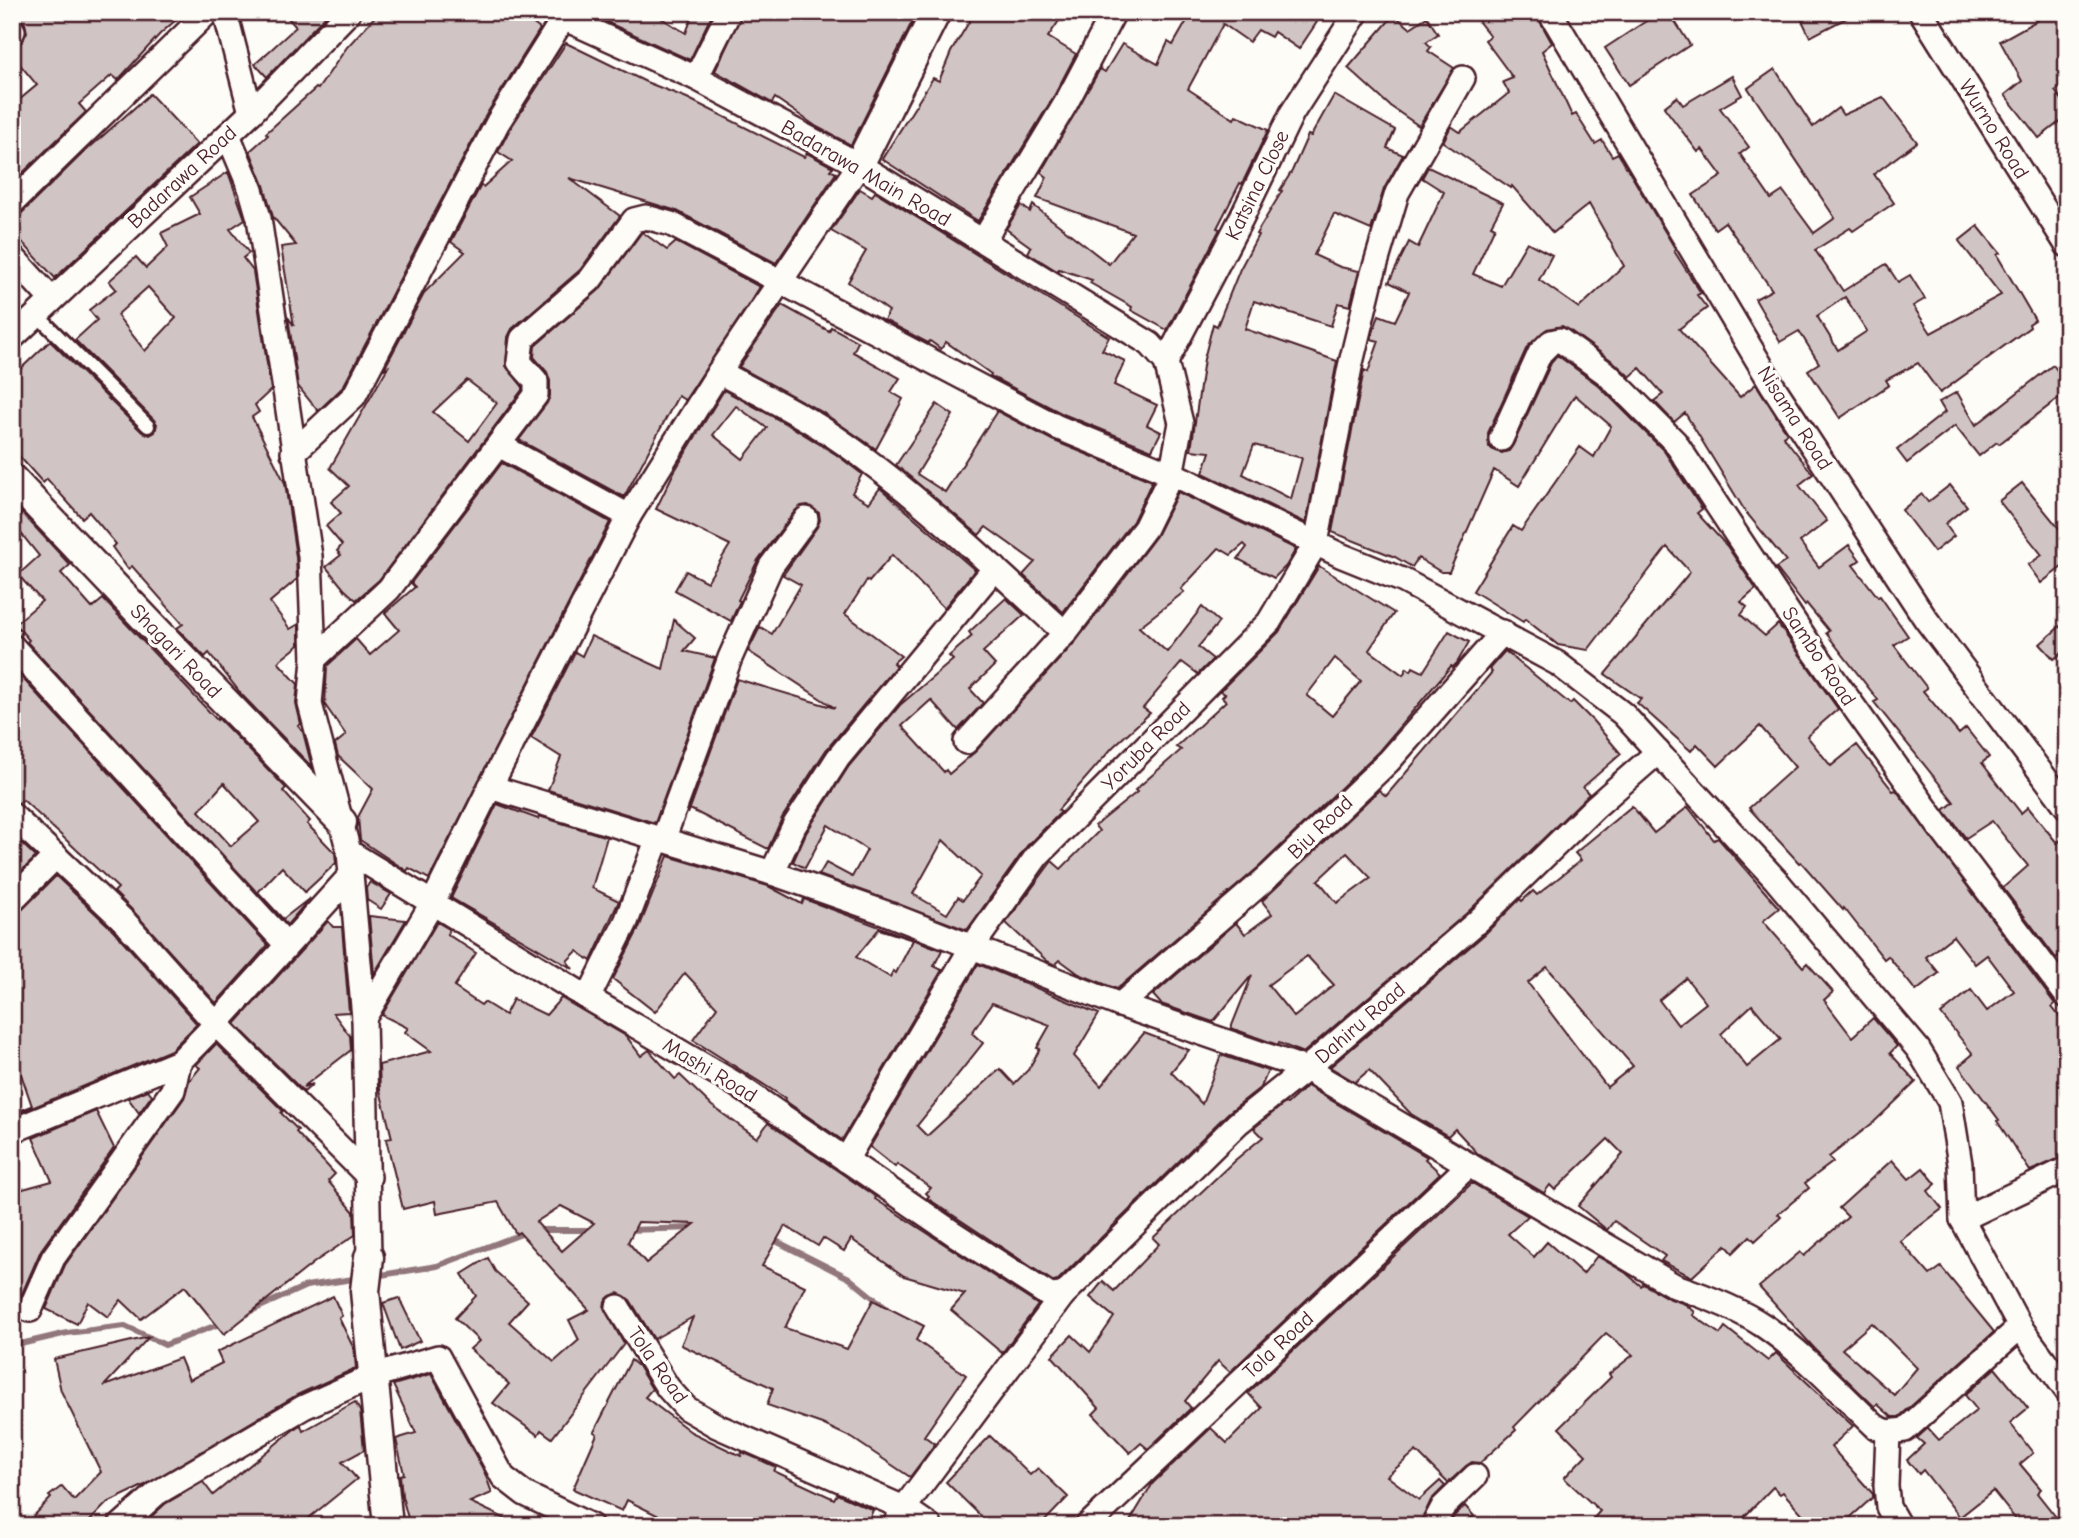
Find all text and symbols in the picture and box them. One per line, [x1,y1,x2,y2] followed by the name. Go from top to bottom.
[1954,75,2034,183] street label: Wurno Road
[777,115,955,231] street label: Badarawa Main Road
[123,120,241,234] street label: Badarawa Road
[1220,126,1294,244] street label: Katsina Close
[1753,362,1837,474] street label: Nisama Road
[125,599,227,703] street label: Shagari Road
[1777,602,1861,710] street label: Sambo Road
[1097,697,1195,795] street label: Yoruba Road
[1283,790,1357,864] street label: Biu Road
[1310,977,1410,1069] street label: Dahiru Road
[659,1033,761,1107] street label: Mashi Road
[1238,1306,1318,1384] street label: Tola Road
[623,1322,693,1408] street label: Tola Road

